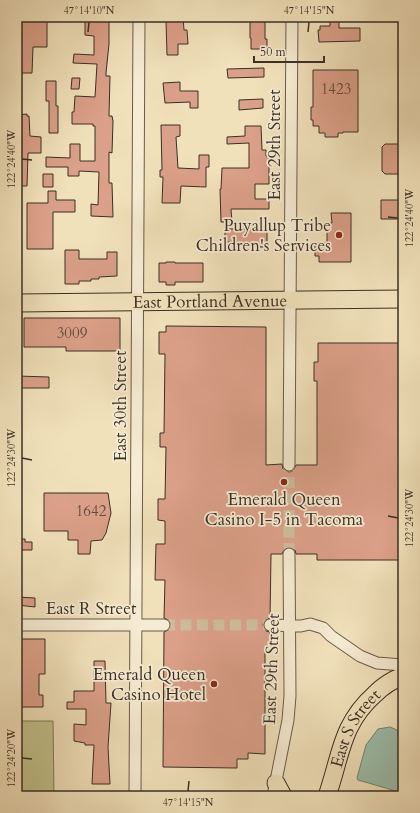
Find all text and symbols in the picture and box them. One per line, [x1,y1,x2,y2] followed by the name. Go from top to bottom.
[64,4,115,18] text: 47°14'10"N
[284,4,335,18] text: 47°14'15"N
[254,38,324,64] scale bar
[260,44,287,60] text: 50 m
[321,79,351,99] house number: 1423
[263,89,286,201] street label: East 29th Street
[5,129,19,188] text: 122°24'40"W
[403,188,417,247] text: 122°24'40"W
[196,214,331,257] place label: Puyallup Tribe Children's Services
[334,230,344,240] marker: Puyallup Tribe Children's Services
[133,289,287,314] street label: East Portland Avenue
[57,323,88,343] house number: 3009
[109,350,132,462] street label: East 30th Street
[5,428,19,487] text: 122°24'30"W
[279,477,289,487] marker: Emerald Queen Casino I-5 in Tacoma
[205,488,364,531] place label: Emerald Queen Casino I-5 in Tacoma
[403,488,417,547] text: 122°24'30"W
[76,501,107,521] house number: 1642
[46,597,137,620] street label: East R Street
[258,613,285,725] street label: East 29th Street
[93,663,207,706] place label: Emerald Queen Casino Hotel
[209,679,219,689] marker: Emerald Queen Casino Hotel
[325,683,386,770] street label: East S Street
[5,728,19,787] text: 122°24'20"W
[163,796,214,810] text: 47°14'15"N

